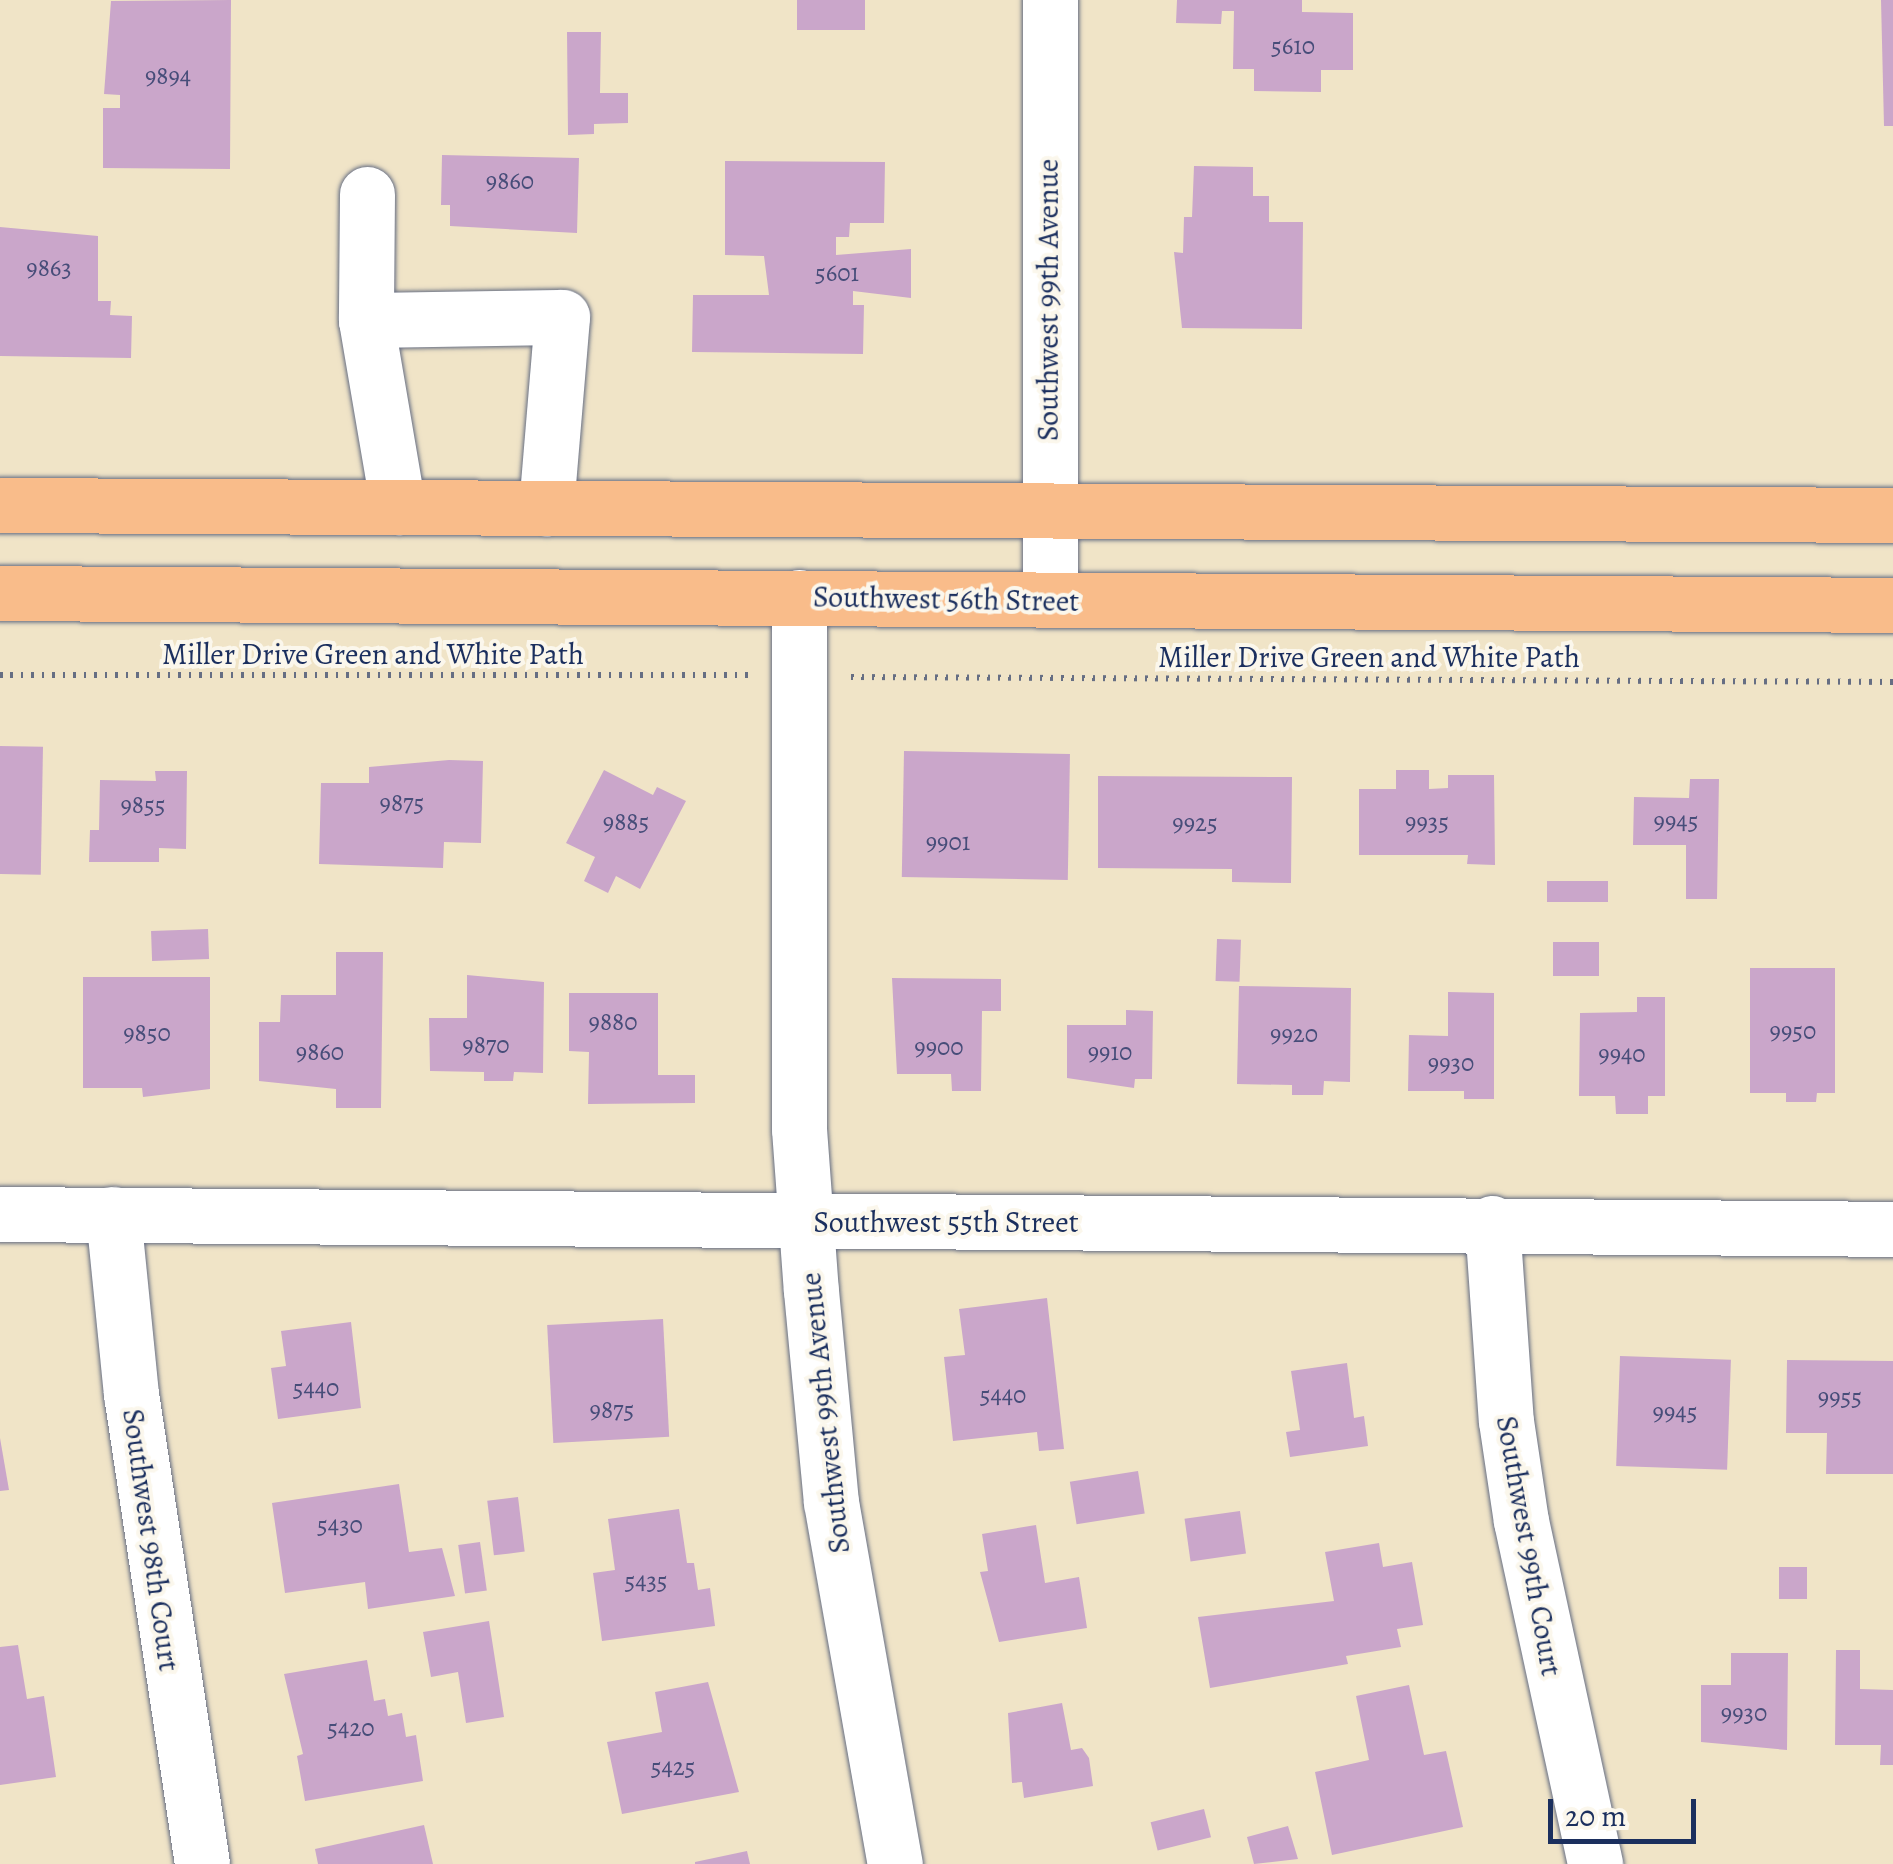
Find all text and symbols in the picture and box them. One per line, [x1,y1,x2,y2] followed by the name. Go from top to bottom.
[1271,31,1315,61] house number: 5610
[145,61,191,91] house number: 9894
[1030,159,1066,441] street label: Southwest 99th Avenue
[486,166,534,196] house number: 9860
[26,253,72,283] house number: 9863
[815,258,859,288] house number: 5601
[813,579,1079,619] street label: Southwest 56th Street
[162,636,584,672] street label: Miller Drive Green and White Path
[1158,639,1580,675] street label: Miller Drive Green and White Path
[380,788,424,818] house number: 9875
[121,790,165,820] house number: 9855
[1654,806,1698,836] house number: 9945
[603,807,649,837] house number: 9885
[1405,807,1449,837] house number: 9935
[1172,808,1218,838] house number: 9925
[926,827,970,857] house number: 9901
[589,1007,637,1037] house number: 9880
[1770,1016,1816,1046] house number: 9950
[123,1018,171,1048] house number: 9850
[1270,1019,1318,1049] house number: 9920
[462,1030,510,1060] house number: 9870
[914,1032,964,1062] house number: 9900
[296,1037,344,1067] house number: 9860
[1088,1037,1132,1067] house number: 9910
[1598,1039,1646,1069] house number: 9940
[1428,1048,1474,1078] house number: 9930
[813,1204,1079,1240] street label: Southwest 55th Street
[792,1271,858,1555] street label: Southwest 99th Avenue
[293,1373,339,1403] house number: 5440
[980,1380,1026,1410] house number: 5440
[1818,1382,1862,1412] house number: 9955
[590,1395,634,1425] house number: 9875
[1653,1397,1697,1427] house number: 9945
[115,1406,187,1674] street label: Southwest 98th Court
[1488,1413,1570,1679] street label: Southwest 99th Court
[317,1510,363,1540] house number: 5430
[624,1566,668,1596] house number: 5435
[1721,1698,1767,1728] house number: 9930
[327,1713,375,1743] house number: 5420
[651,1752,695,1782] house number: 5425
[1553,1779,1700,1841] scale bar
[1565,1796,1626,1836] text: 20 m

